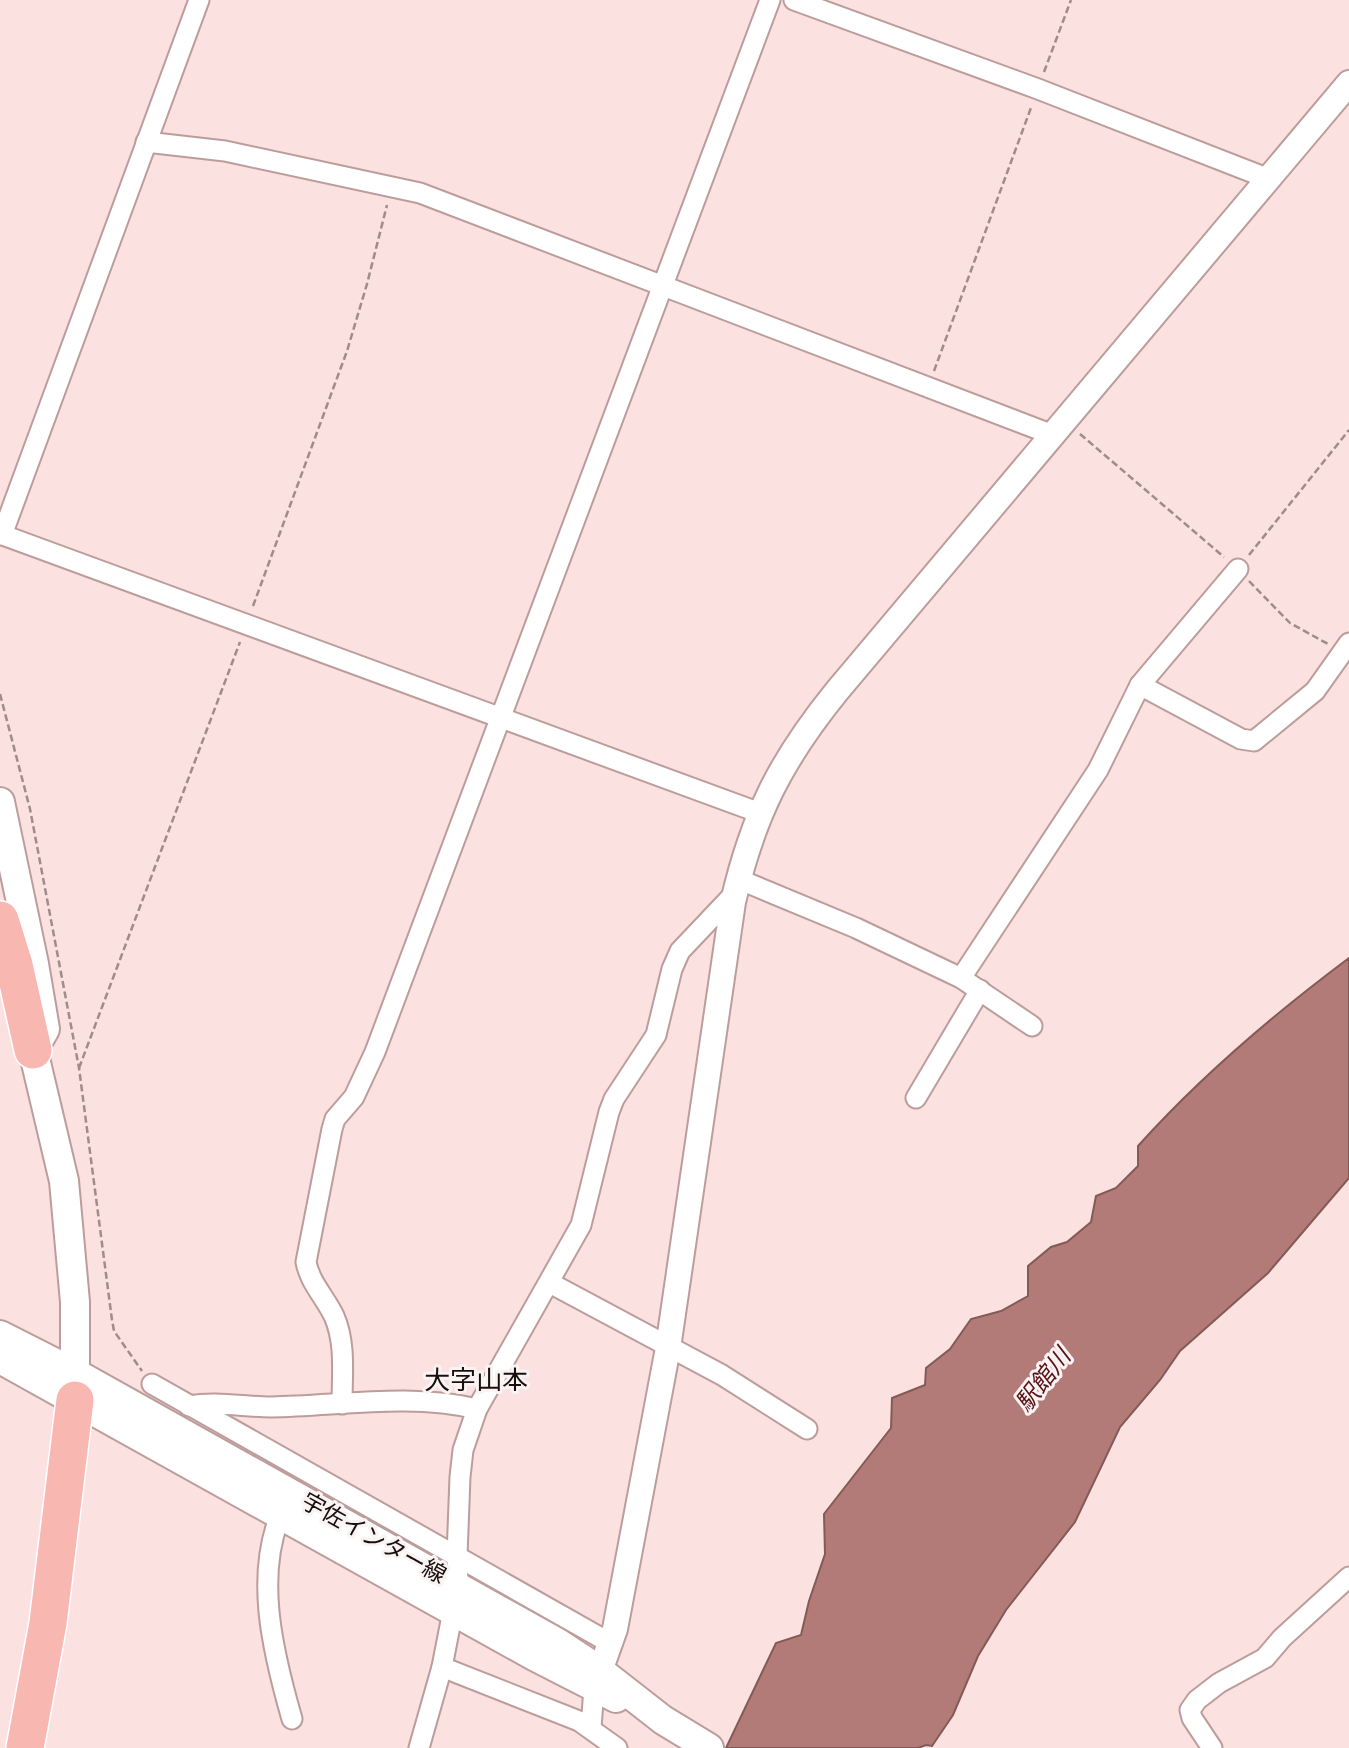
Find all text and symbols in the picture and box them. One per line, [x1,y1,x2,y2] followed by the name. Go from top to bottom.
[1008,1339,1080,1418] water label: 駅館川
[424,1363,528,1398] district label: 大字山本
[296,1486,452,1591] street label: 宇佐インター線

